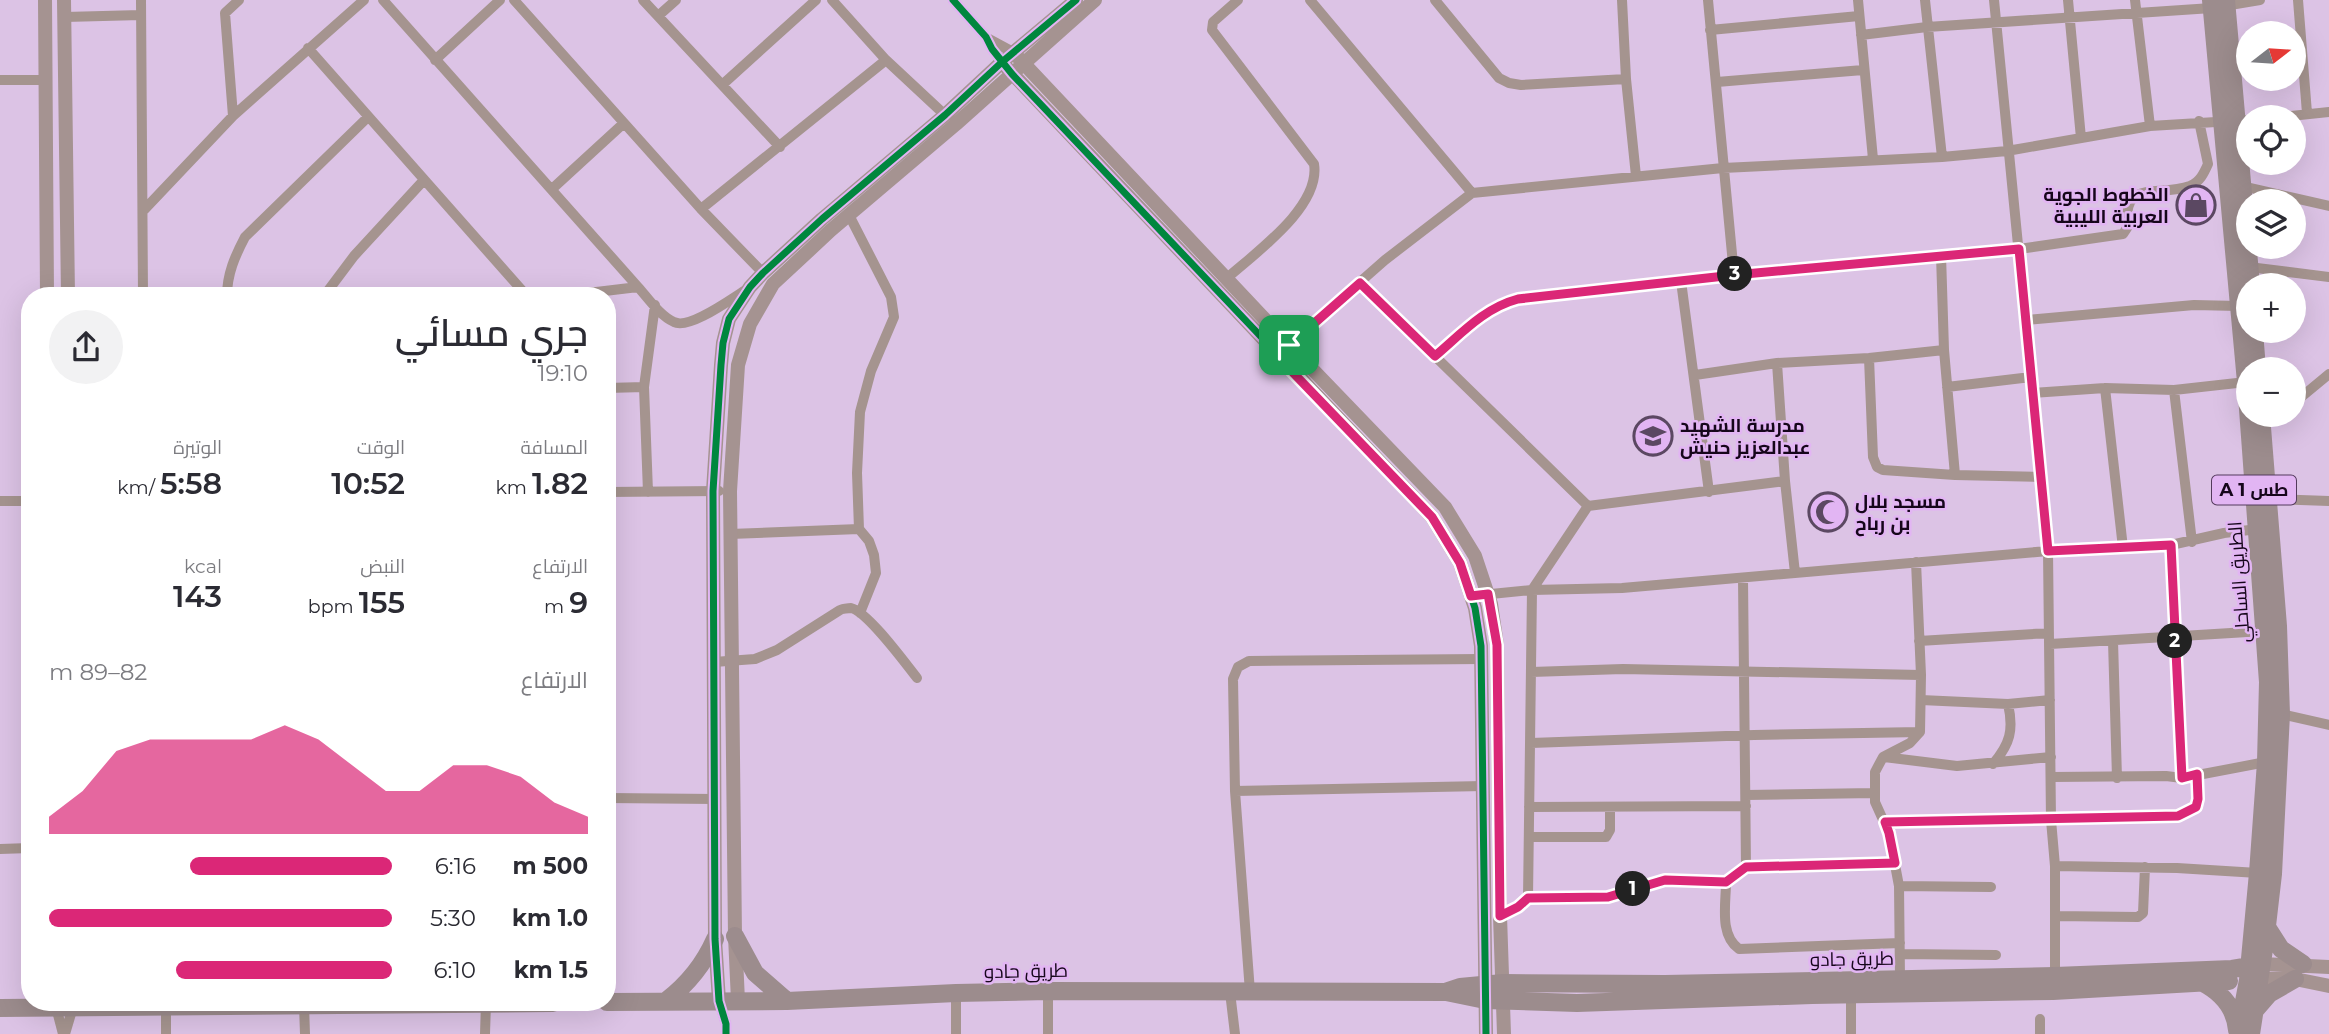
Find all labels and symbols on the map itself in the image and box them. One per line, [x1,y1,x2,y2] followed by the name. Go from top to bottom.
[2236,21,2306,91] north arrow
[2043,183,2169,228] place label: الخطوط الجوية العربية الليبية
[2175,184,2217,226] shop icon: الخطوط الجوية العربية الليبية
[1718,256,1752,292] pin: 3
[1259,315,1319,375] pin
[1680,414,1811,459] place label: مدرسة الشهيد عبدالعزيز حنيش
[1632,415,1674,457] school or university icon: مدرسة الشهيد عبدالعزيز حنيش
[2212,476,2296,504] road number: A 1 طس
[1855,490,1946,537] place label: مسجد بلال بن رباح
[1807,491,1849,533] mosque icon: مسجد بلال بن رباح
[2223,520,2258,643] street label: الطريق الساحلي
[2158,624,2192,658] pin: 2
[1616,872,1650,906] pin: 1
[1810,947,1894,972] street label: طريق جادو
[984,959,1068,984] street label: طريق جادو

